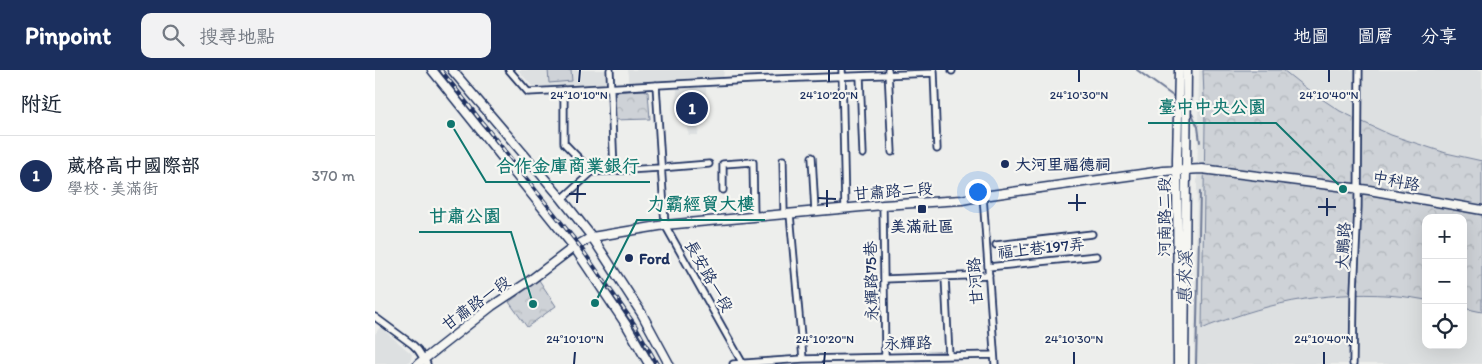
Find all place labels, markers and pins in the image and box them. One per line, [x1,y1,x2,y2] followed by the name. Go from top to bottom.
[676,89,708,127] pin: 1
[1148,90,1276,123] callout: 臺中中央公園
[486,149,650,182] callout: 合作金庫商業銀行
[1015,155,1111,174] place label: 大河里福德祠
[999,158,1011,170] marker: 大河里福德祠
[637,187,765,220] callout: 力霸經貿大樓
[419,199,511,232] callout: 甘肅公園
[916,203,928,215] marker: 美滿社區
[890,217,954,236] place label: 美滿社區
[639,249,670,268] place label: Ford
[623,252,635,264] marker: Ford

